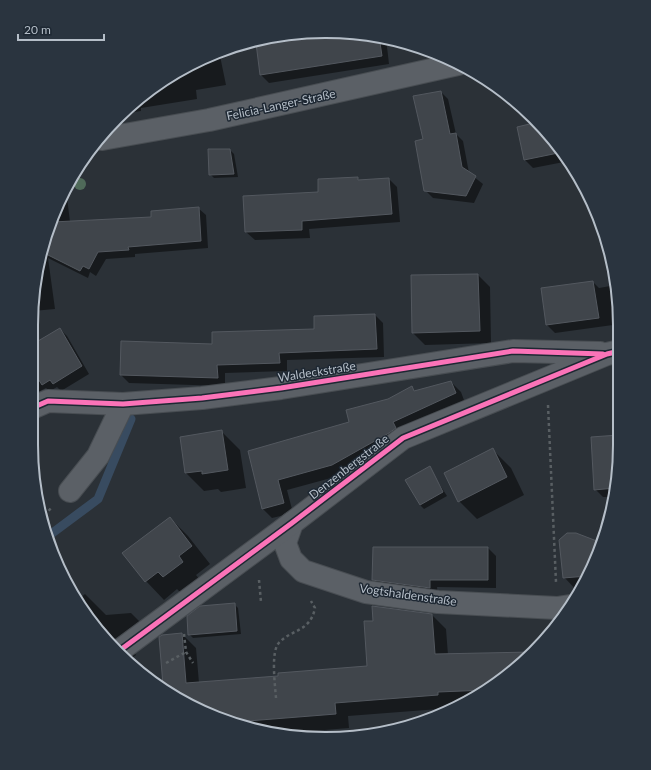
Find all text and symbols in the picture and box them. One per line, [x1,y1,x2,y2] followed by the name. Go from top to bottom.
[18,16,104,42] scale bar
[24,22,51,37] text: 20 m
[225,86,337,123] street label: Felicia-Langer-Straße
[277,358,357,385] street label: Waldeckstraße
[306,431,392,502] street label: Denzenbergstraße
[358,580,458,609] street label: Vogtshaldenstraße

